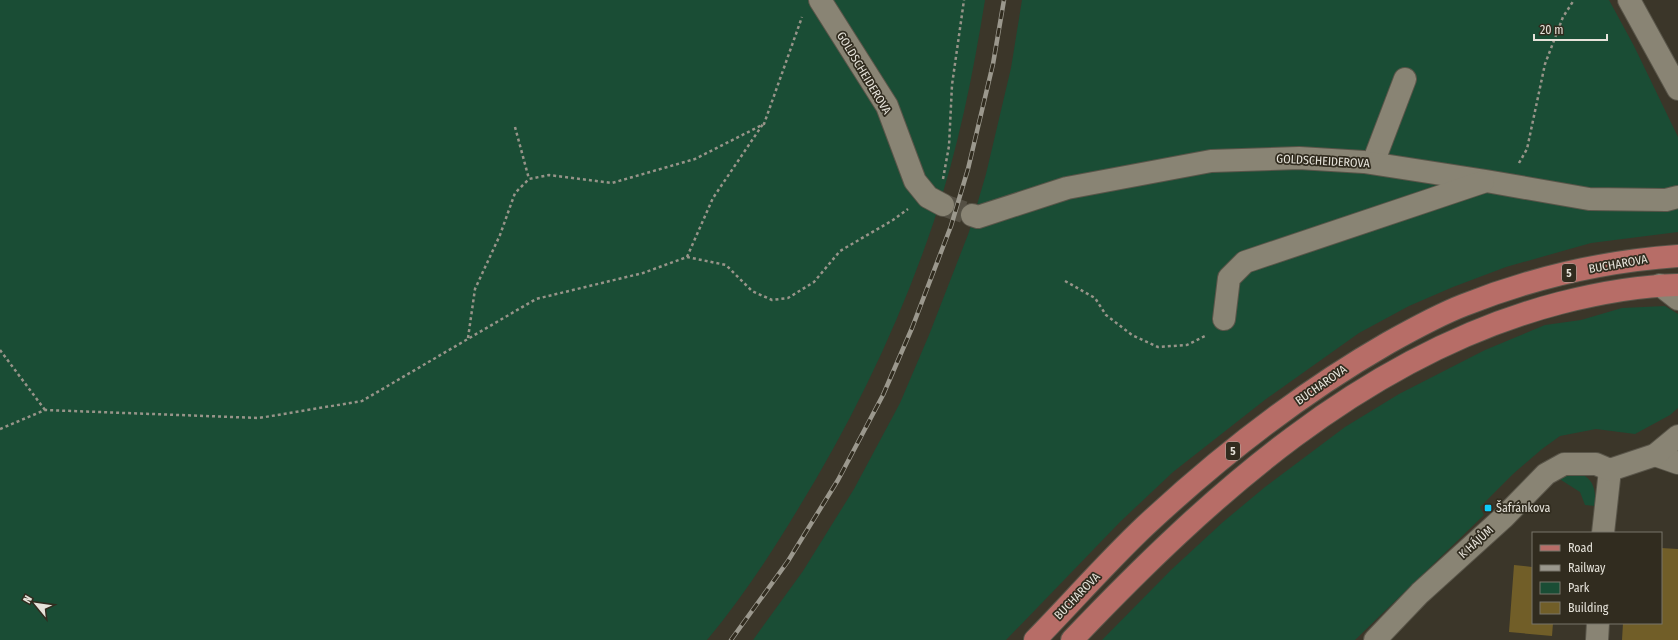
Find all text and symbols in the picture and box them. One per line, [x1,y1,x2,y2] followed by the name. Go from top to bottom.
[1534,16,1607,42] scale bar
[1540,23,1564,37] text: 20 m
[834,29,894,117] street label: GOLDSCHEIDEROVA
[1276,152,1371,170] street label: GOLDSCHEIDEROVA
[1588,252,1649,276] street label: BUCHAROVA
[1562,264,1576,282] road number: 5
[1293,362,1350,408] street label: BUCHAROVA
[1226,442,1240,460] road number: 5
[1496,500,1550,515] place label: Šafránkova
[1483,503,1493,513] marker: Šafránkova
[1455,521,1496,561] street label: K HÁJŮM
[1532,532,1662,624] legend
[1568,541,1593,555] text: Road
[1568,561,1606,575] text: Railway
[1051,569,1103,622] street label: BUCHAROVA
[1568,581,1590,595] text: Park
[16,584,56,624] north arrow
[20,593,35,605] text: N
[1568,601,1609,615] text: Building

